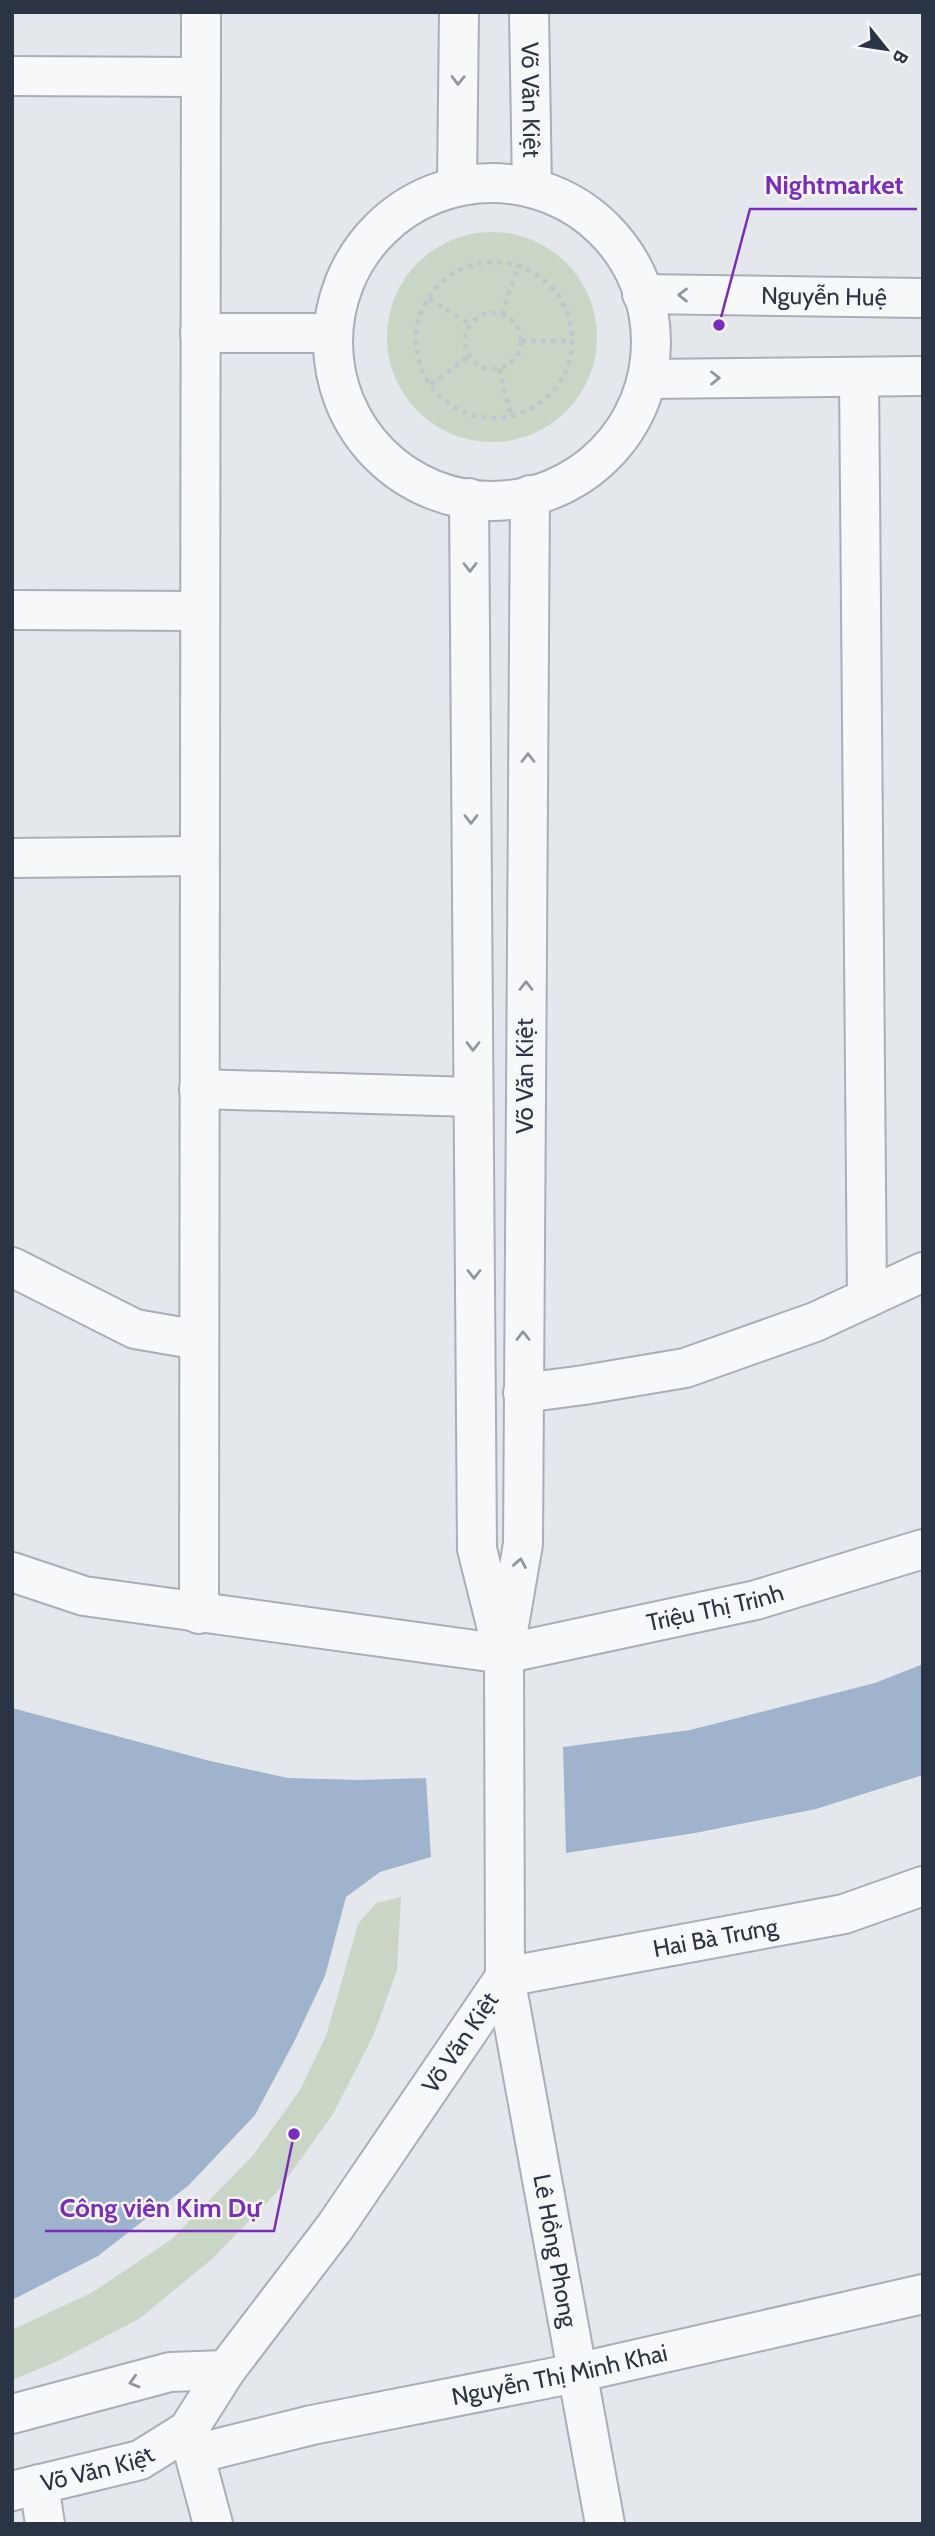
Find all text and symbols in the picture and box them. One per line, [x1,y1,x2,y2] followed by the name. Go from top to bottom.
[851,14,921,84] north arrow
[516,42,546,158] street label: Võ Văn Kiệt
[887,46,913,68] text: B
[451,75,466,86] one-way arrow
[750,162,917,209] callout: Nightmarket
[764,169,904,201] text: Nightmarket
[761,281,887,311] street label: Nguyễn Huệ
[677,287,688,303] one-way arrow
[710,370,721,386] one-way arrow
[462,562,478,572] one-way arrow
[520,753,536,763] one-way arrow
[463,814,479,824] one-way arrow
[518,980,534,991] one-way arrow
[510,1018,539,1134] street label: Võ Văn Kiệt
[465,1041,480,1052] one-way arrow
[466,1269,482,1279] one-way arrow
[515,1330,531,1341] one-way arrow
[512,1557,527,1569] one-way arrow
[644,1577,787,1637] street label: Triệu Thị Trinh
[651,1911,781,1963] street label: Hai Bà Trưng
[415,1987,504,2098] street label: Võ Văn Kiệt
[527,2172,584,2331] street label: Lê Hồng Phong
[45,2184,274,2231] callout: Công viên Kim Dự
[60,2192,262,2224] text: Công viên Kim Dự
[449,2338,670,2411] street label: Nguyễn Thị Minh Khai
[129,2373,141,2388] one-way arrow
[38,2440,159,2497] street label: Võ Văn Kiệt

